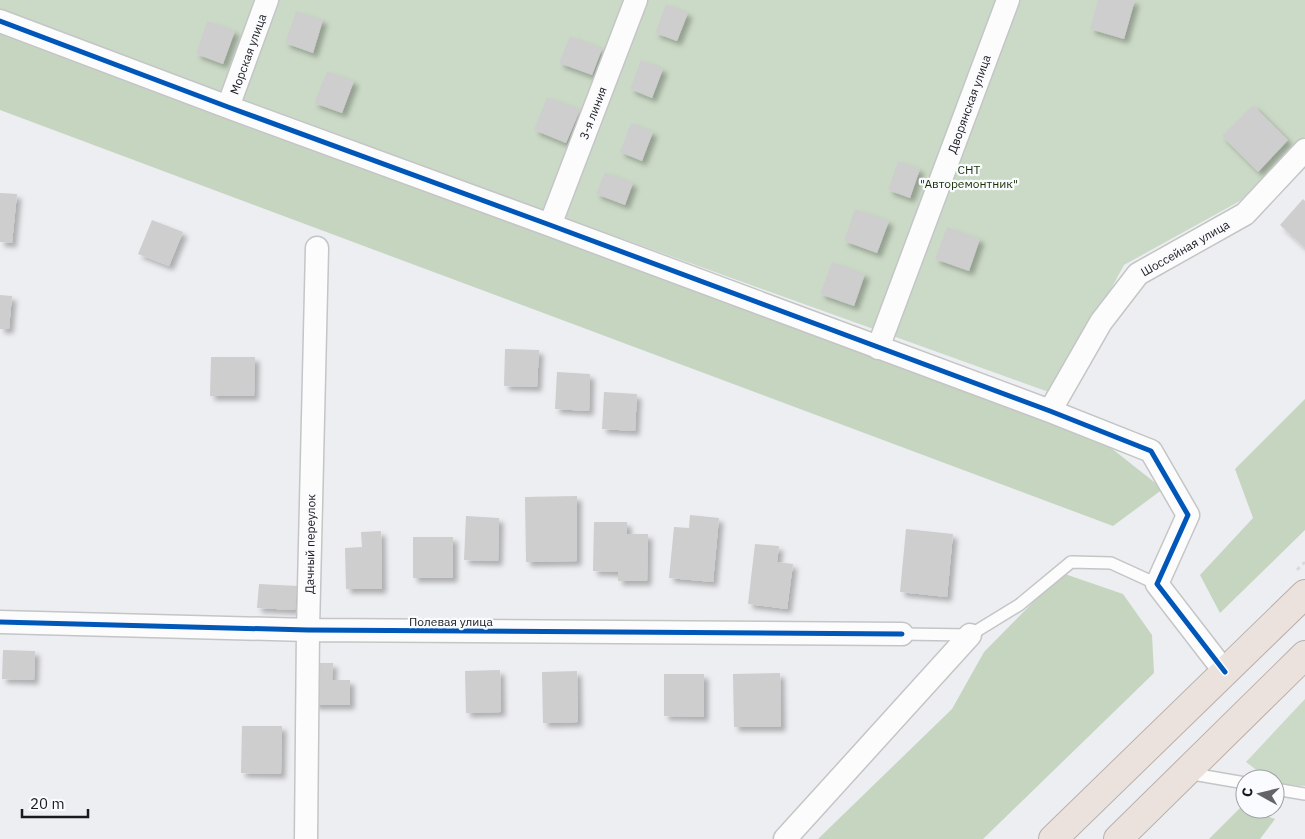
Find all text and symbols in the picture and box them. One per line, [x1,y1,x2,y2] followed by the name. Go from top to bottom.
[226,11,270,96] street label: Морская улица
[944,52,994,155] street label: Дворянская улица
[576,84,610,142] street label: 3-я линия
[920,162,1018,191] park label: СНТ "Авторемонтник"
[1138,216,1232,279] street label: Шоссейная улица
[302,494,318,594] street label: Дачный переулок
[409,614,494,629] street label: Полевая улица
[1235,769,1285,819] north arrow
[22,786,89,818] scale bar
[1238,786,1257,798] text: С
[30,794,65,813] text: 20 m

